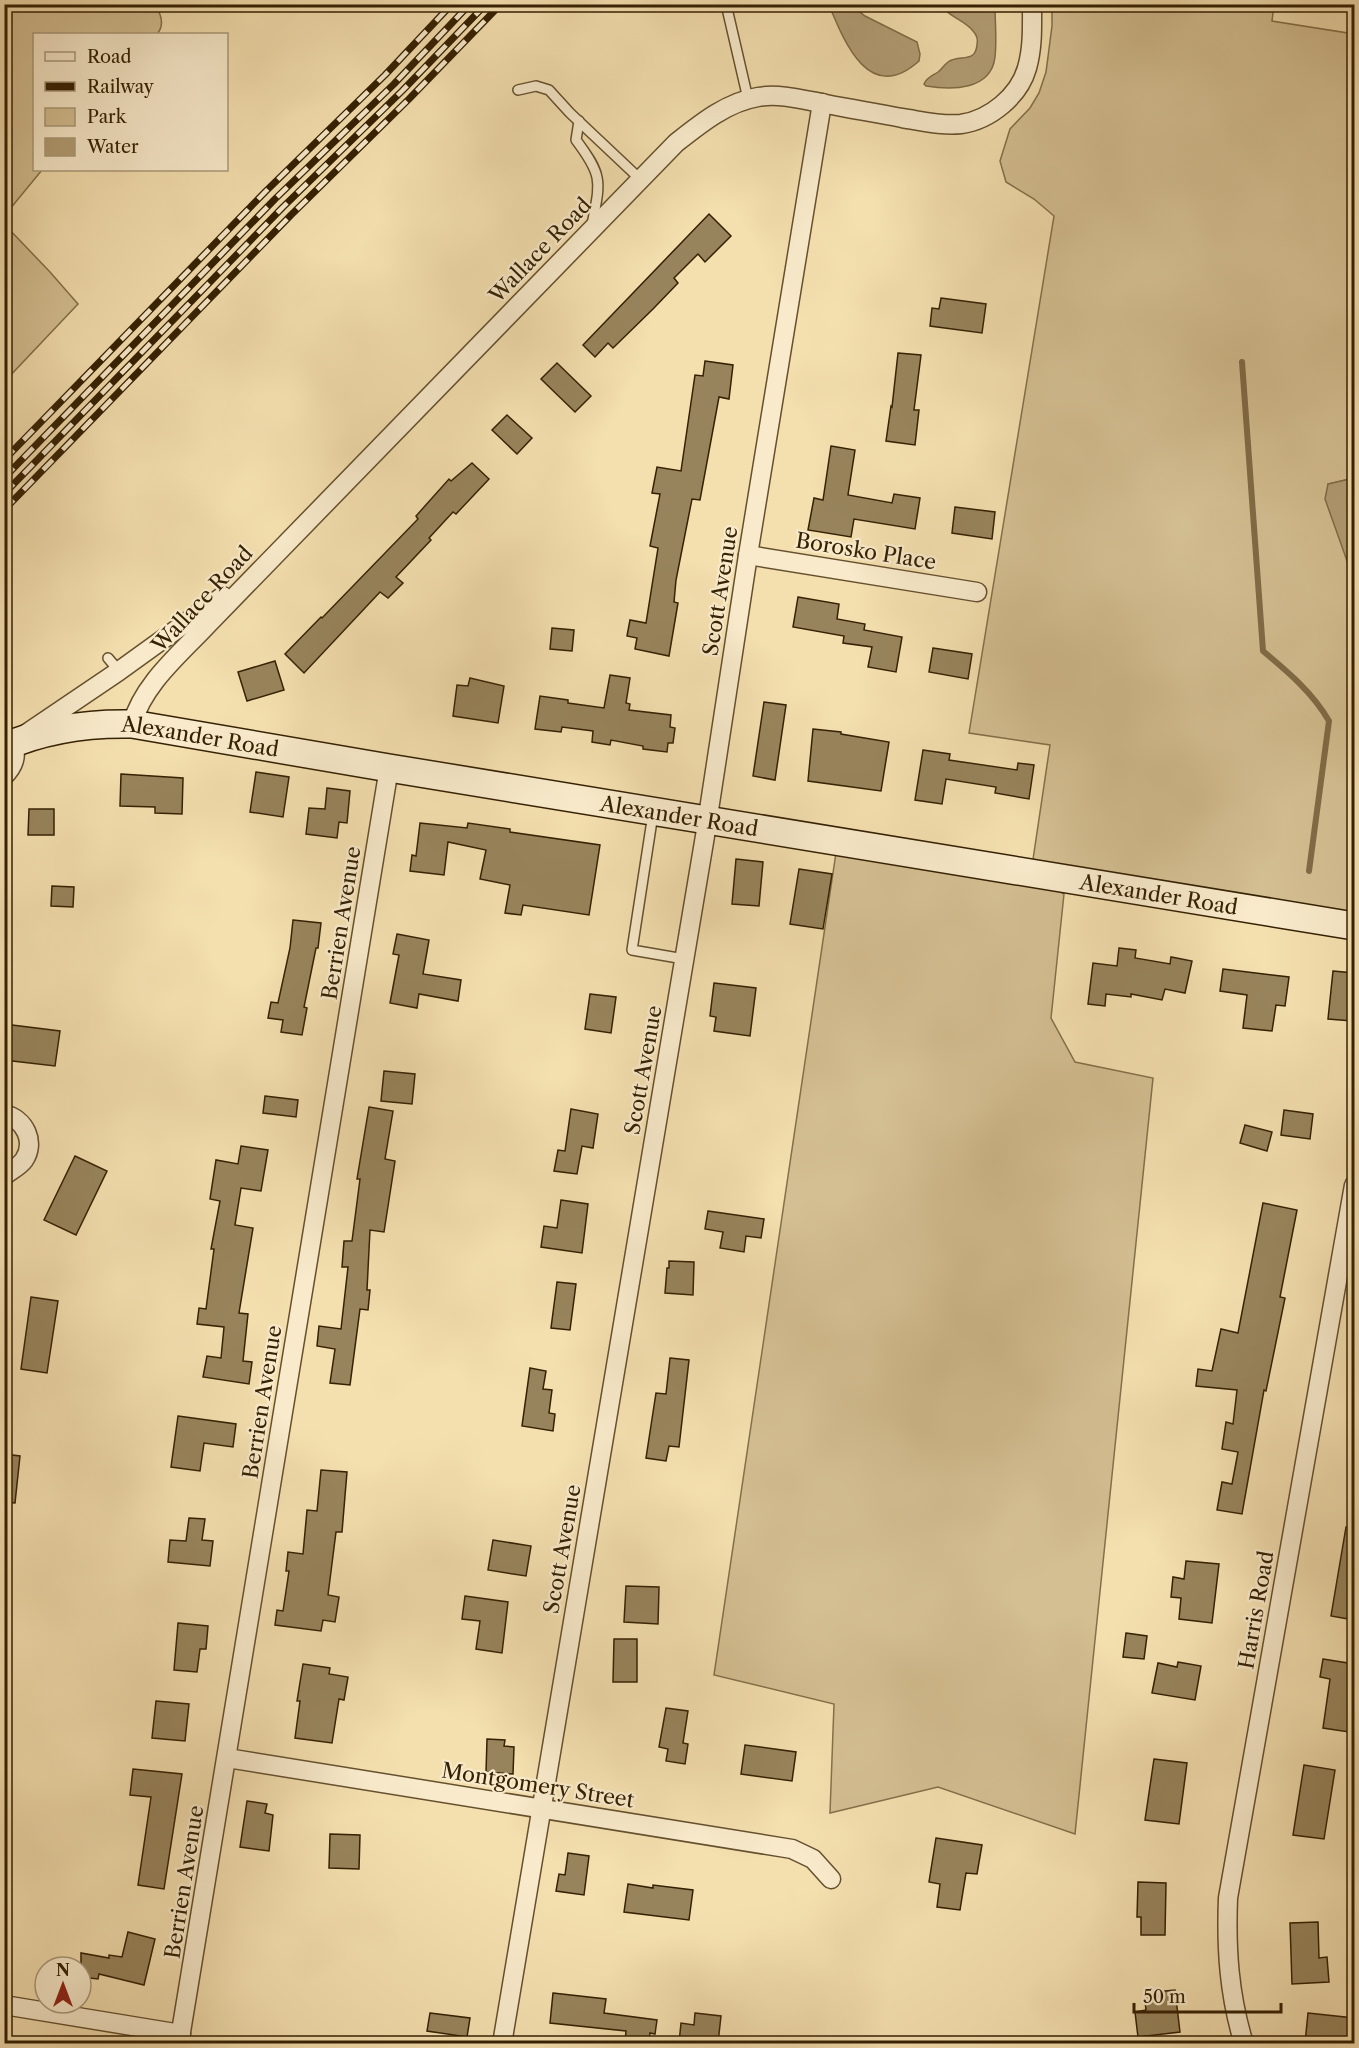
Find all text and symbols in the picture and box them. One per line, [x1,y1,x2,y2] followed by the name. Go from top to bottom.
[33,33,228,171] legend
[87,46,132,68] text: Road
[87,76,155,98] text: Railway
[87,106,128,128] text: Park
[86,136,139,158] text: Water
[483,192,596,308] street label: Wallace Road
[697,524,743,658] street label: Scott Avenue
[794,528,938,574] street label: Borosko Place
[146,541,258,658] street label: Wallace Road
[120,711,281,761] street label: Alexander Road
[597,790,760,841] street label: Alexander Road
[317,845,365,1001] street label: Berrien Avenue
[1077,869,1240,919] street label: Alexander Road
[619,1003,667,1137] street label: Scott Avenue
[238,1324,286,1480] street label: Berrien Avenue
[538,1482,586,1616] street label: Scott Avenue
[1233,1549,1279,1671] street label: Harris Road
[440,1757,636,1813] street label: Montgomery Street
[160,1804,208,1960] street label: Berrien Avenue
[33,1955,93,2015] north arrow
[56,1960,70,1980] text: N
[1134,1976,1281,2014] scale bar
[1143,1986,1186,2008] text: 50 m

